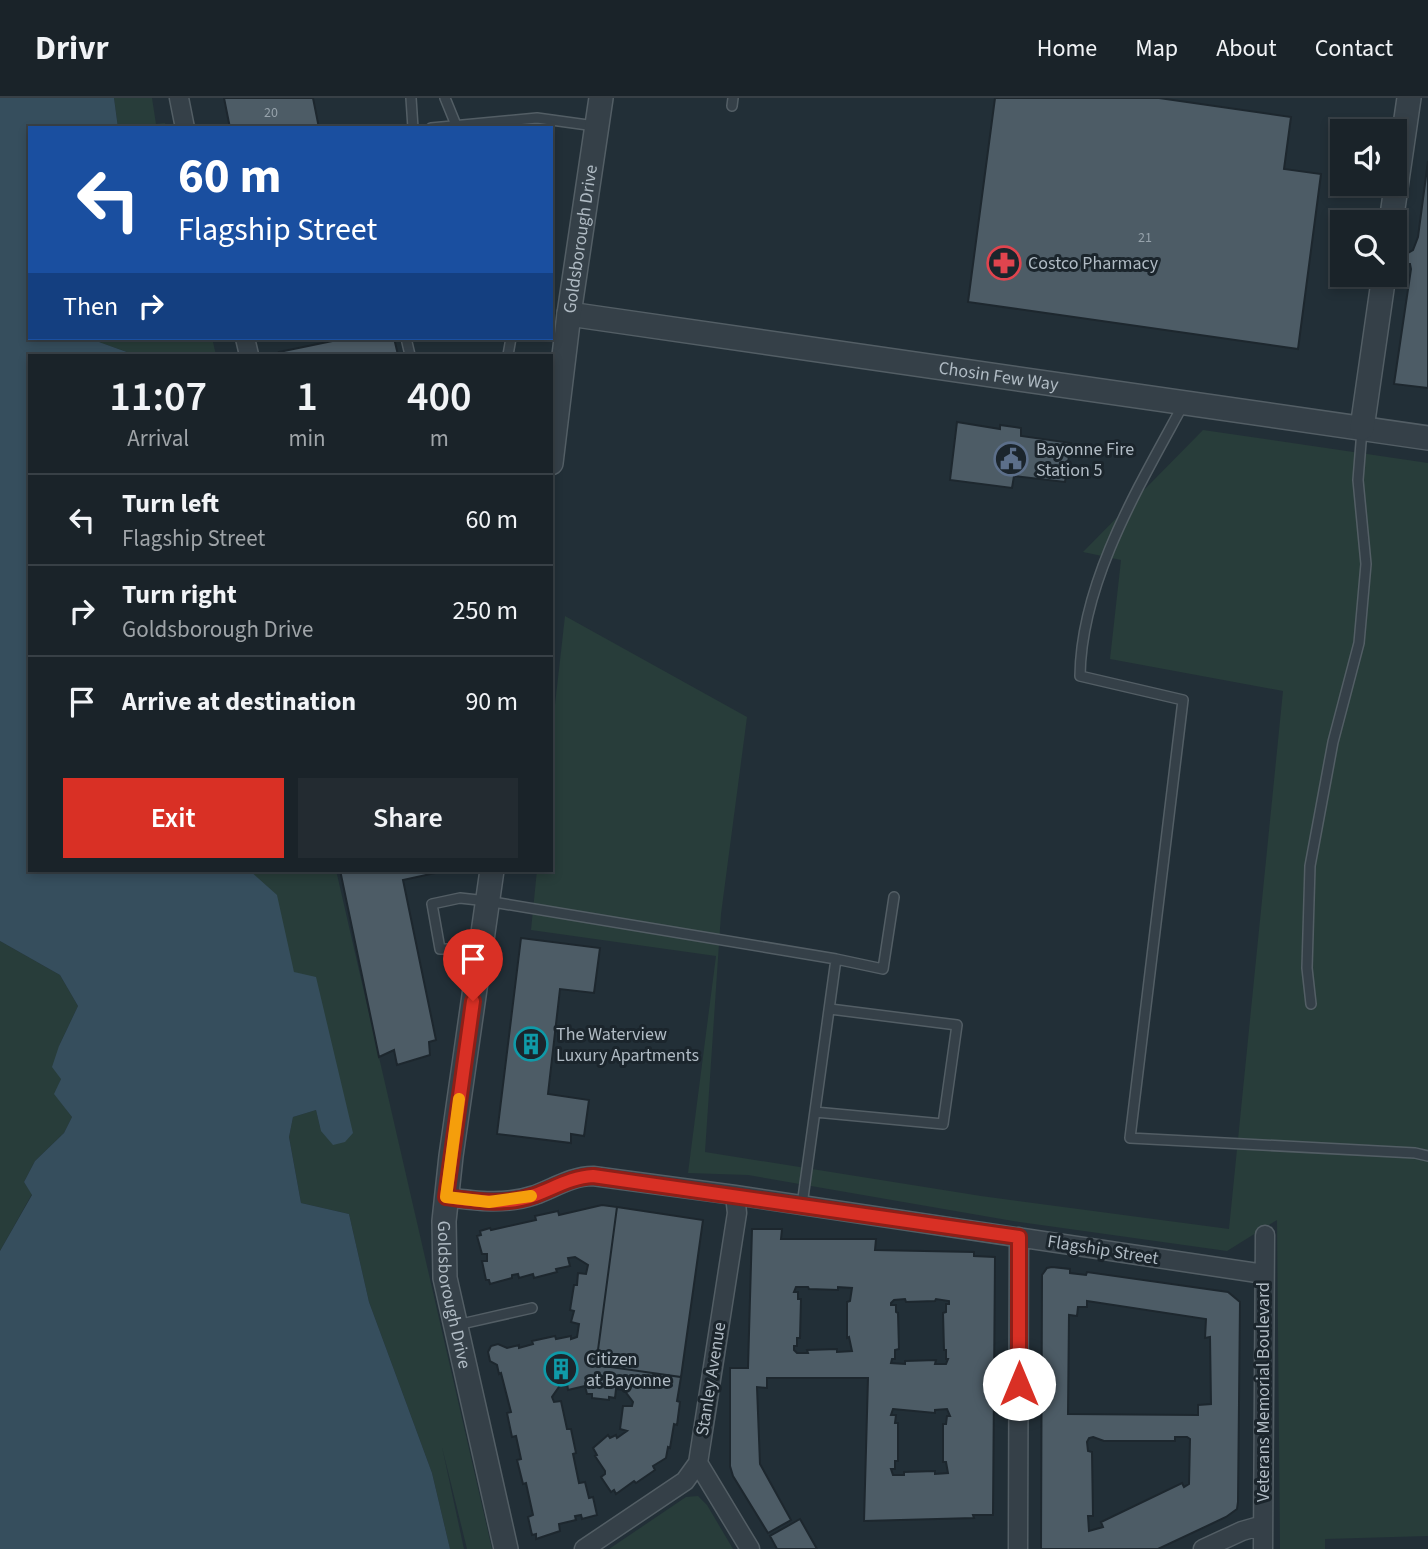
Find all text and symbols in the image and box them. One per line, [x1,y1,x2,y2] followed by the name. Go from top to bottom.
[35,25,109,72] text: Drivr
[1037,31,1097,66] text: Home
[1135,31,1178,66] text: Map
[1216,31,1277,66] text: About
[1315,31,1393,66] text: Contact
[264,103,278,123] house number: 20
[1330,119,1407,287] map controls
[1330,119,1407,196] button: sound
[178,142,282,212] text: 60 m
[63,154,154,245] icon: left
[557,163,603,315] street label: Goldsborough Drive
[178,207,377,253] text: Flagship Street
[1330,210,1407,287] button: search
[1138,228,1152,248] house number: 21
[985,244,1023,282] pharmacy icon: Costco Pharmacy
[1028,251,1159,276] place label: Costco Pharmacy
[132,287,170,325] icon: right
[63,288,118,325] text: Then
[937,355,1061,397] street label: Chosin Few Way
[109,367,207,427] text: 11:07
[296,367,318,427] text: 1
[407,367,472,427] text: 400
[127,422,189,455] text: Arrival
[288,422,326,455] text: min
[430,422,449,455] text: m
[1036,437,1134,483] place label: Bayonne Fire Station 5
[992,440,1030,478] public building icon: Bayonne Fire Station 5
[122,485,219,522] text: Turn left
[63,501,101,539] icon: left
[465,501,518,538] text: 60 m
[122,522,265,555] text: Flagship Street
[122,576,237,613] text: Turn right
[63,592,101,630] icon: right
[452,592,518,629] text: 250 m
[122,613,313,646] text: Goldsborough Drive
[63,683,101,721] icon: arrive
[122,683,356,720] text: Arrive at destination
[465,683,518,720] text: 90 m
[63,778,284,858] button: Exit
[298,778,518,858] button: Share
[443,929,503,1001] pin
[454,940,492,978] icon: arrive
[556,1022,699,1068] place label: The Waterview Luxury Apartments
[512,1025,550,1063] building icon: The Waterview Luxury Apartments
[431,1221,478,1371] street label: Goldsborough Drive
[1046,1229,1160,1271] street label: Flagship Street
[1251,1282,1276,1502] street label: Veterans Memorial Boulevard
[690,1320,732,1438] street label: Stanley Avenue
[586,1347,671,1393] place label: Citizen at Bayonne
[982,1347,1056,1421] position arrow
[542,1350,580,1388] building icon: Citizen at Bayonne

